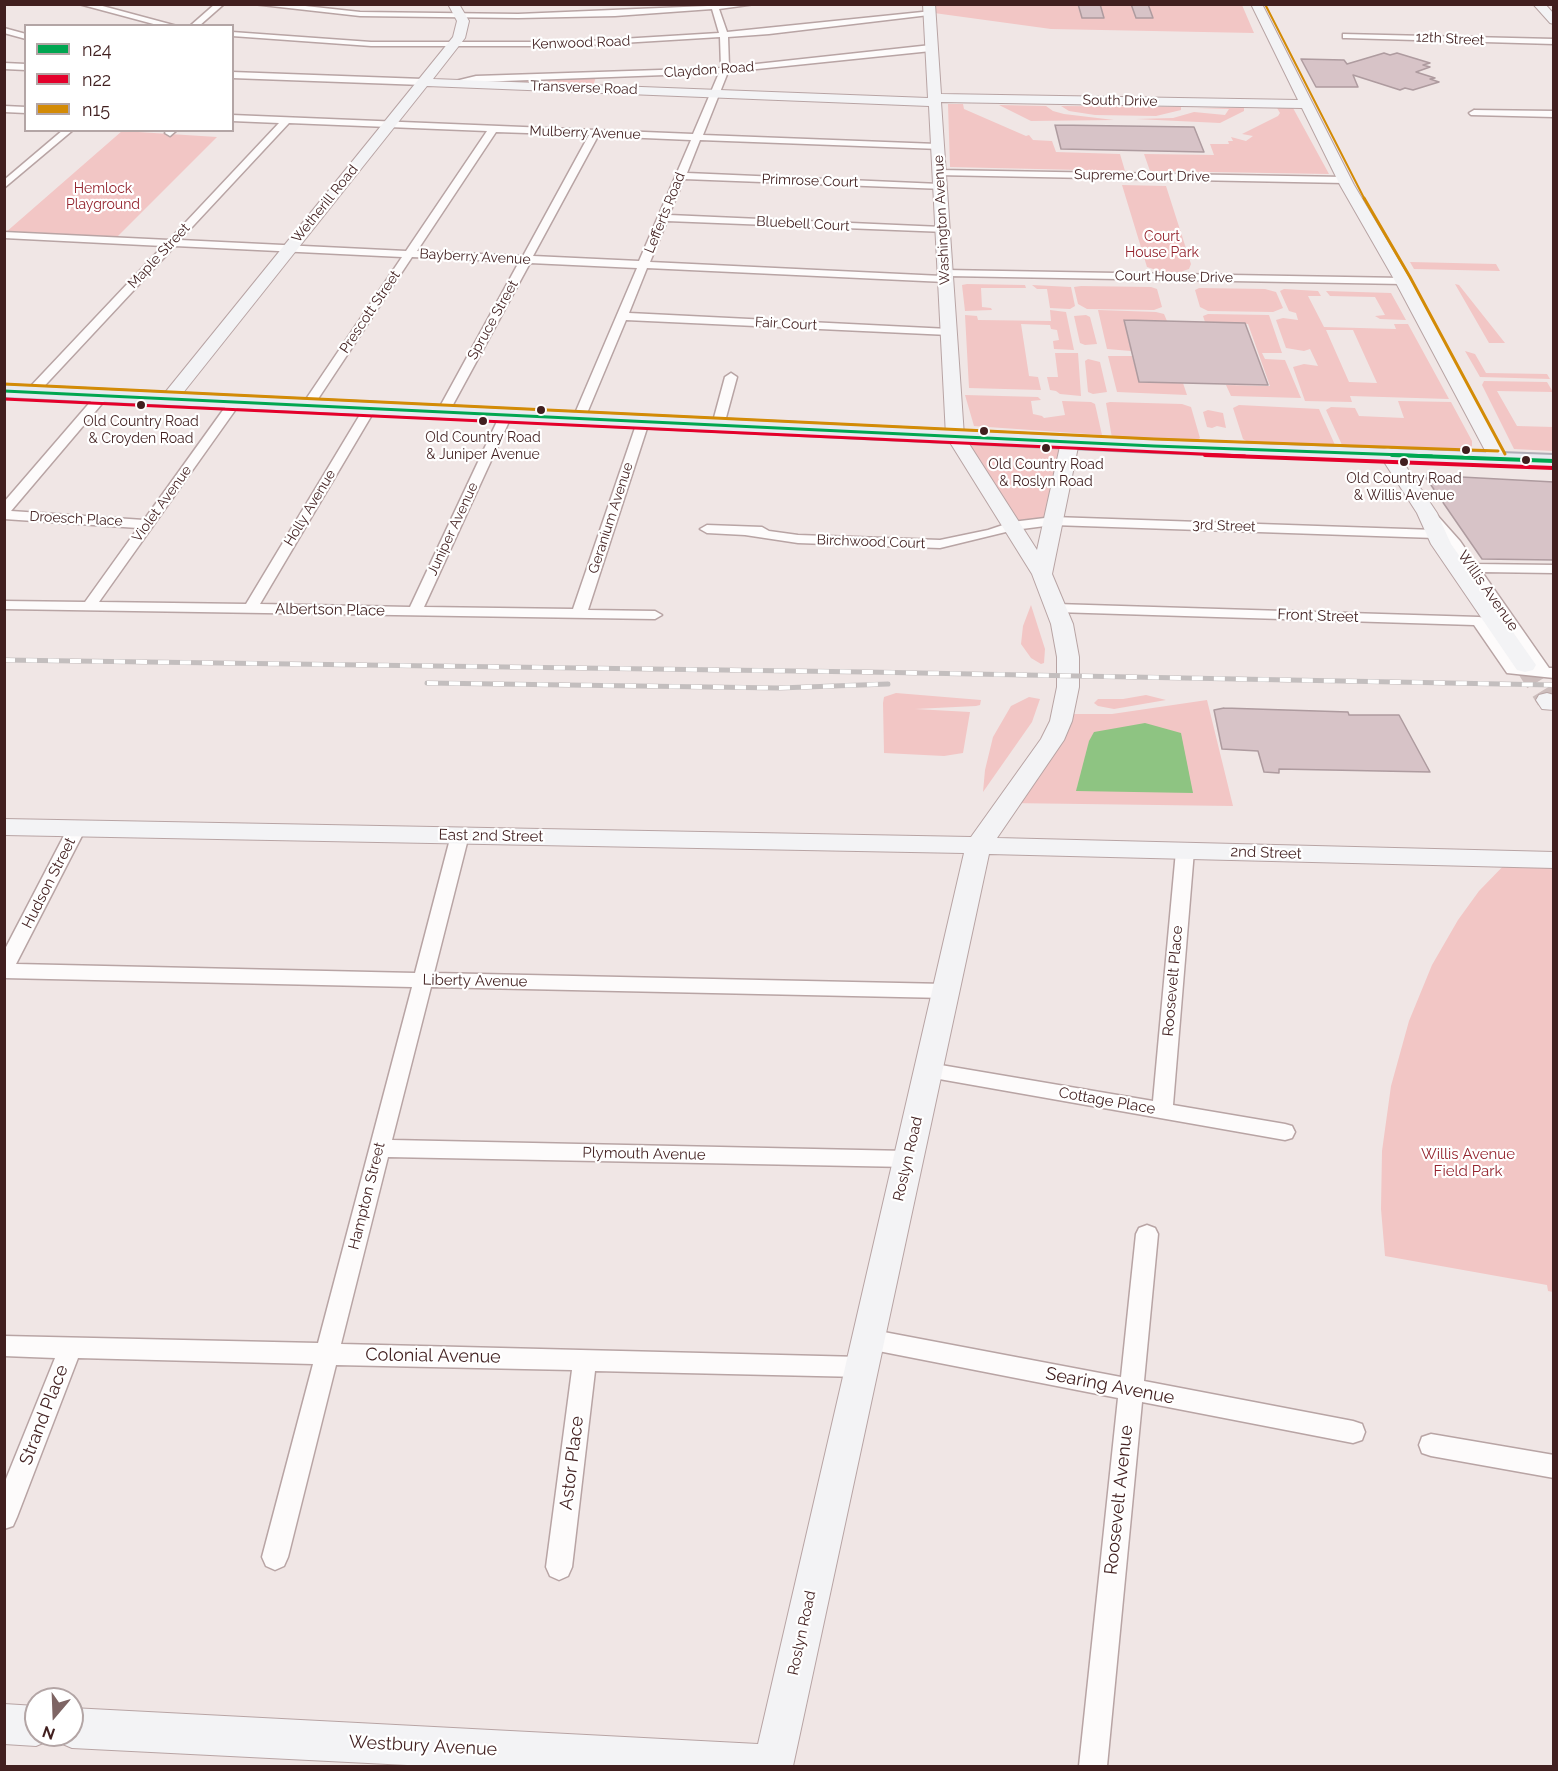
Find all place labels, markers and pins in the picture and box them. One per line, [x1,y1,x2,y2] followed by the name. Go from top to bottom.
[135,399,147,411] marker: Old Country Road & Croyden Road
[535,404,547,416] unlabelled marker
[83,414,199,446] place label: Old Country Road & Croyden Road
[477,415,489,427] marker: Old Country Road & Juniper Avenue
[978,425,990,437] unlabelled marker
[425,430,541,462] place label: Old Country Road & Juniper Avenue
[1040,442,1052,454] marker: Old Country Road & Roslyn Road
[1460,444,1472,456] unlabelled marker
[1520,454,1532,466] unlabelled marker
[1398,456,1410,468] marker: Old Country Road & Willis Avenue
[988,457,1104,490] place label: Old Country Road & Roslyn Road
[1346,471,1462,503] place label: Old Country Road & Willis Avenue

